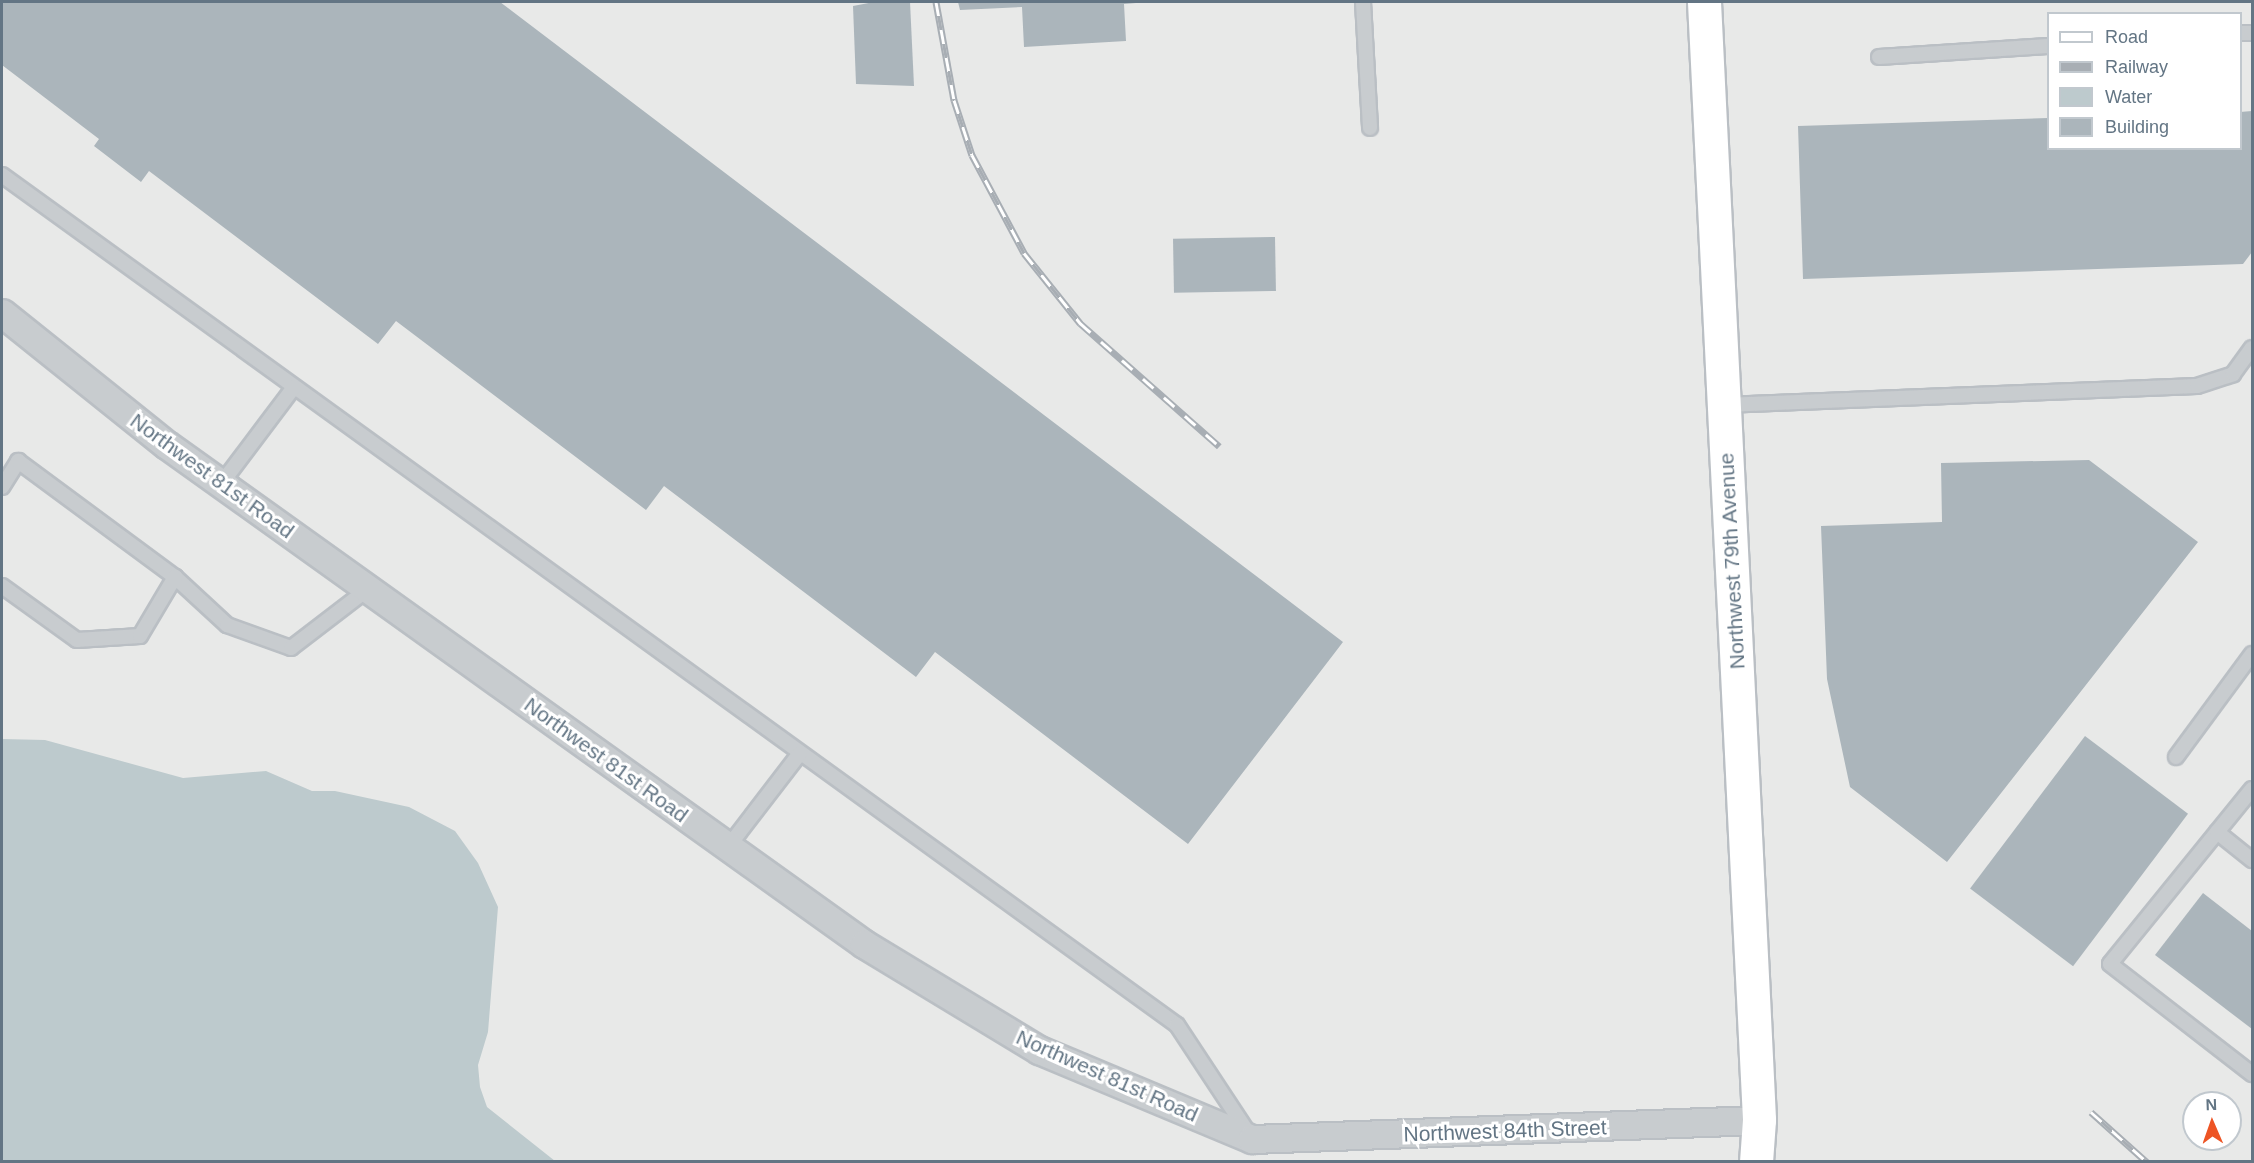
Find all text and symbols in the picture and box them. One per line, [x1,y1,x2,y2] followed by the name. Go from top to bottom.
[2047,12,2242,150] legend
[2105,27,2148,47] text: Road
[2105,57,2168,77] text: Railway
[2105,87,2152,107] text: Water
[2105,117,2169,137] text: Building
[125,408,299,544] street label: Northwest 81st Road
[1714,452,1750,670] street label: Northwest 79th Avenue
[519,692,693,828] street label: Northwest 81st Road
[1012,1025,1202,1127] street label: Northwest 81st Road
[2182,1091,2242,1151] north arrow
[2205,1096,2217,1113] text: N
[1403,1115,1607,1147] street label: Northwest 84th Street

